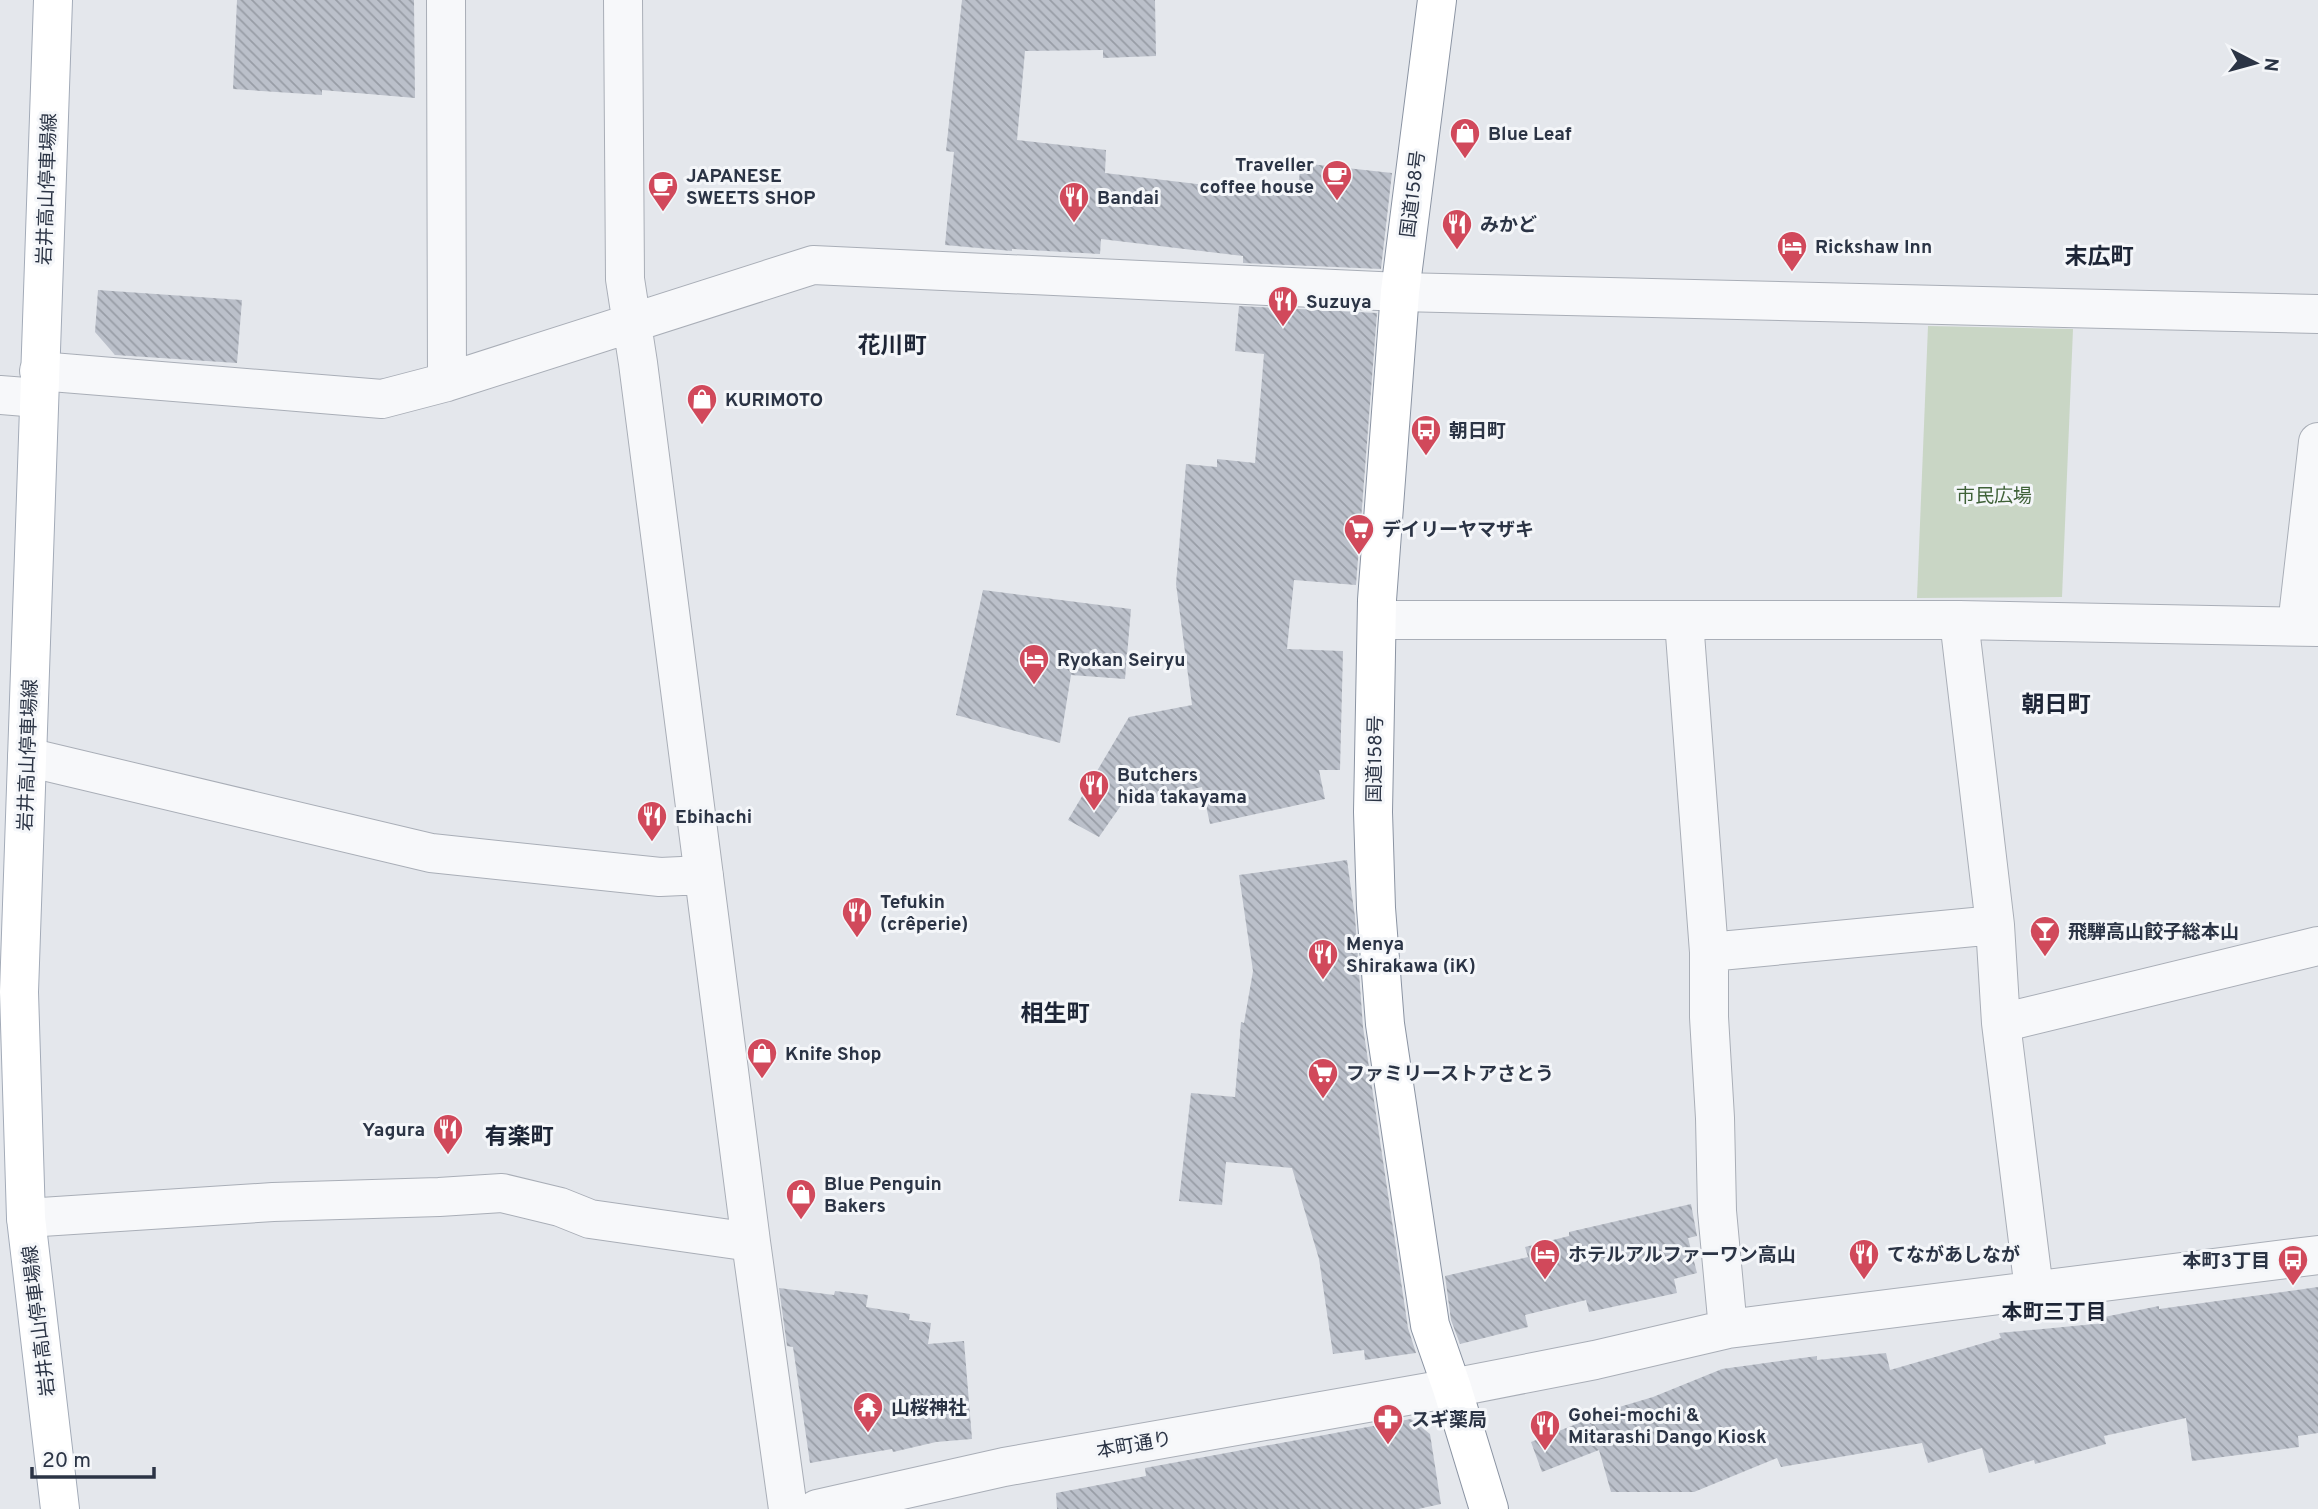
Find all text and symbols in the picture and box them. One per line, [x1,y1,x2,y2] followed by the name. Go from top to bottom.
[2220,28,2290,98] north arrow
[2257,57,2283,73] text: N
[33,113,63,265] street label: 岩井高山停車場線
[1448,116,1482,160] shop icon: Blue Leaf
[1488,123,1572,147] place label: Blue Leaf
[1397,149,1431,239] street label: 国道158号
[1200,154,1314,200] place label: Traveller coffee house
[1320,158,1354,202] cafe icon: Traveller coffee house
[686,165,816,211] place label: JAPANESE SWEETS SHOP
[646,169,680,213] cafe icon: JAPANESE SWEETS SHOP
[1057,180,1091,224] restaurant icon: Bandai
[1097,187,1159,211] place label: Bandai
[1440,207,1474,251] restaurant icon: みかど
[1480,214,1537,238] place label: みかど
[1775,229,1809,273] hotel icon: Rickshaw Inn
[1815,236,1932,260] place label: Rickshaw Inn
[2065,244,2134,273] district label: 末広町
[1266,284,1300,328] restaurant icon: Suzuya
[1306,291,1371,315] place label: Suzuya
[858,333,927,362] district label: 花川町
[685,382,719,426] shop icon: KURIMOTO
[725,389,823,413] place label: KURIMOTO
[1409,413,1443,457] bus stop icon: 朝日町
[1449,420,1506,444] place label: 朝日町
[1956,485,2032,509] park label: 市民広場
[1342,512,1376,556] supermarket icon: デイリーヤマザキ
[1382,519,1534,543] place label: デイリーヤマザキ
[1017,642,1051,686] hotel icon: Ryokan Seiryu
[1057,649,1186,673] place label: Ryokan Seiryu
[14,679,44,831] street label: 岩井高山停車場線
[2022,692,2091,721] district label: 朝日町
[1363,715,1389,803] street label: 国道158号
[1117,764,1247,810] place label: Butchers hida takayama
[1077,768,1111,812] restaurant icon: Butchers hida takayama
[635,799,669,843] restaurant icon: Ebihachi
[675,806,752,830] place label: Ebihachi
[880,891,968,937] place label: Tefukin (crêperie)
[840,895,874,939] restaurant icon: Tefukin (crêperie)
[2028,914,2062,958] bar icon: 飛騨高山餃子総本山
[2068,921,2239,945] place label: 飛騨高山餃子総本山
[1346,933,1476,979] place label: Menya Shirakawa (iK)
[1306,937,1340,981] restaurant icon: Menya Shirakawa (iK)
[1021,1001,1090,1030] district label: 相生町
[745,1036,779,1080] shop icon: Knife Shop
[785,1043,881,1067] place label: Knife Shop
[1306,1056,1340,1100] supermarket icon: ファミリーストアさとう
[1346,1063,1554,1087] place label: ファミリーストアさとう
[431,1112,465,1156] restaurant icon: Yagura
[362,1119,425,1143] place label: Yagura
[485,1124,554,1153] district label: 有楽町
[824,1173,942,1219] place label: Blue Penguin Bakers
[784,1177,818,1221] shop icon: Blue Penguin Bakers
[1528,1237,1562,1281] hotel icon: ホテルアルファーワン高山
[1847,1237,1881,1281] restaurant icon: てながあしなが
[2276,1243,2310,1287] bus stop icon: 本町3丁目
[19,1244,61,1398] street label: 岩井高山停車場線
[1568,1244,1796,1268] place label: ホテルアルファーワン高山
[1887,1244,2020,1268] place label: てながあしなが
[2183,1250,2270,1274] place label: 本町3丁目
[2002,1300,2107,1327] district label: 本町三丁目
[851,1390,885,1434] temple icon: 山桜神社
[891,1397,967,1421] place label: 山桜神社
[1371,1402,1405,1446] pharmacy icon: スギ薬局
[1568,1404,1767,1450] place label: Gohei-mochi & Mitarashi Dango Kiosk
[1528,1408,1562,1452] restaurant icon: Gohei-mochi & Mitarashi Dango Kiosk
[1411,1409,1487,1433] place label: スギ薬局
[1095,1428,1174,1464] street label: 本町通り
[32,1436,154,1480] scale bar
[42,1448,91,1475] text: 20 m

